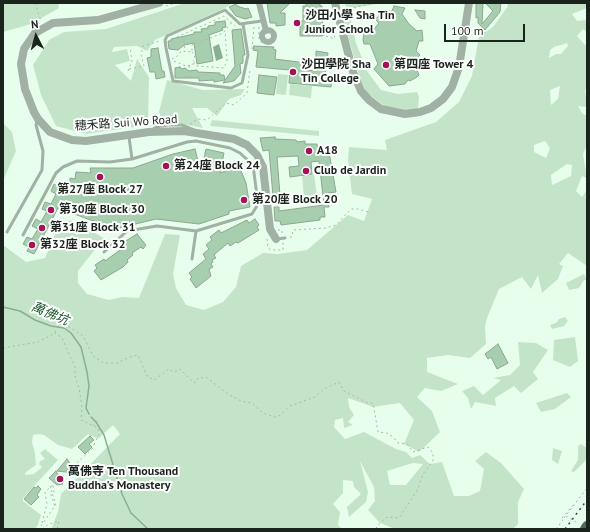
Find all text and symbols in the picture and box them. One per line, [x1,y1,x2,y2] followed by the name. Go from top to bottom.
[305,9,395,37] place label: 沙田小學 Sha Tin Junior School
[16,16,56,56] north arrow
[446,16,527,42] scale bar
[30,17,39,31] text: N
[292,18,302,28] marker: 沙田小學 Sha Tin Junior School
[451,23,484,38] text: 100 m
[301,58,371,86] place label: 沙田學院 Sha Tin College
[394,58,473,72] place label: 第四座 Tower 4
[381,60,391,70] marker: 第四座 Tower 4
[288,67,298,77] marker: 沙田學院 Sha Tin College
[74,112,178,134] street label: 穗禾路 Sui Wo Road
[317,144,338,158] place label: A18
[304,146,314,156] marker: A18
[174,159,259,173] place label: 第24座 Block 24
[161,161,171,171] marker: 第24座 Block 24
[314,164,386,178] place label: Club de Jardin
[301,166,311,176] marker: Club de Jardin
[95,172,105,182] marker: 第27座 Block 27
[57,183,143,197] place label: 第27座 Block 27
[252,193,337,207] place label: 第20座 Block 20
[239,195,249,205] marker: 第20座 Block 20
[59,203,144,217] place label: 第30座 Block 30
[46,205,56,215] marker: 第30座 Block 30
[50,221,135,235] place label: 第31座 Block 31
[37,223,47,233] marker: 第31座 Block 31
[40,238,125,252] place label: 第32座 Block 32
[27,240,37,250] marker: 第32座 Block 32
[29,299,71,329] water label: 萬佛坑
[68,465,178,493] place label: 萬佛寺 Ten Thousand Buddha's Monastery
[55,474,65,484] marker: 萬佛寺 Ten Thousand Buddha's Monastery

